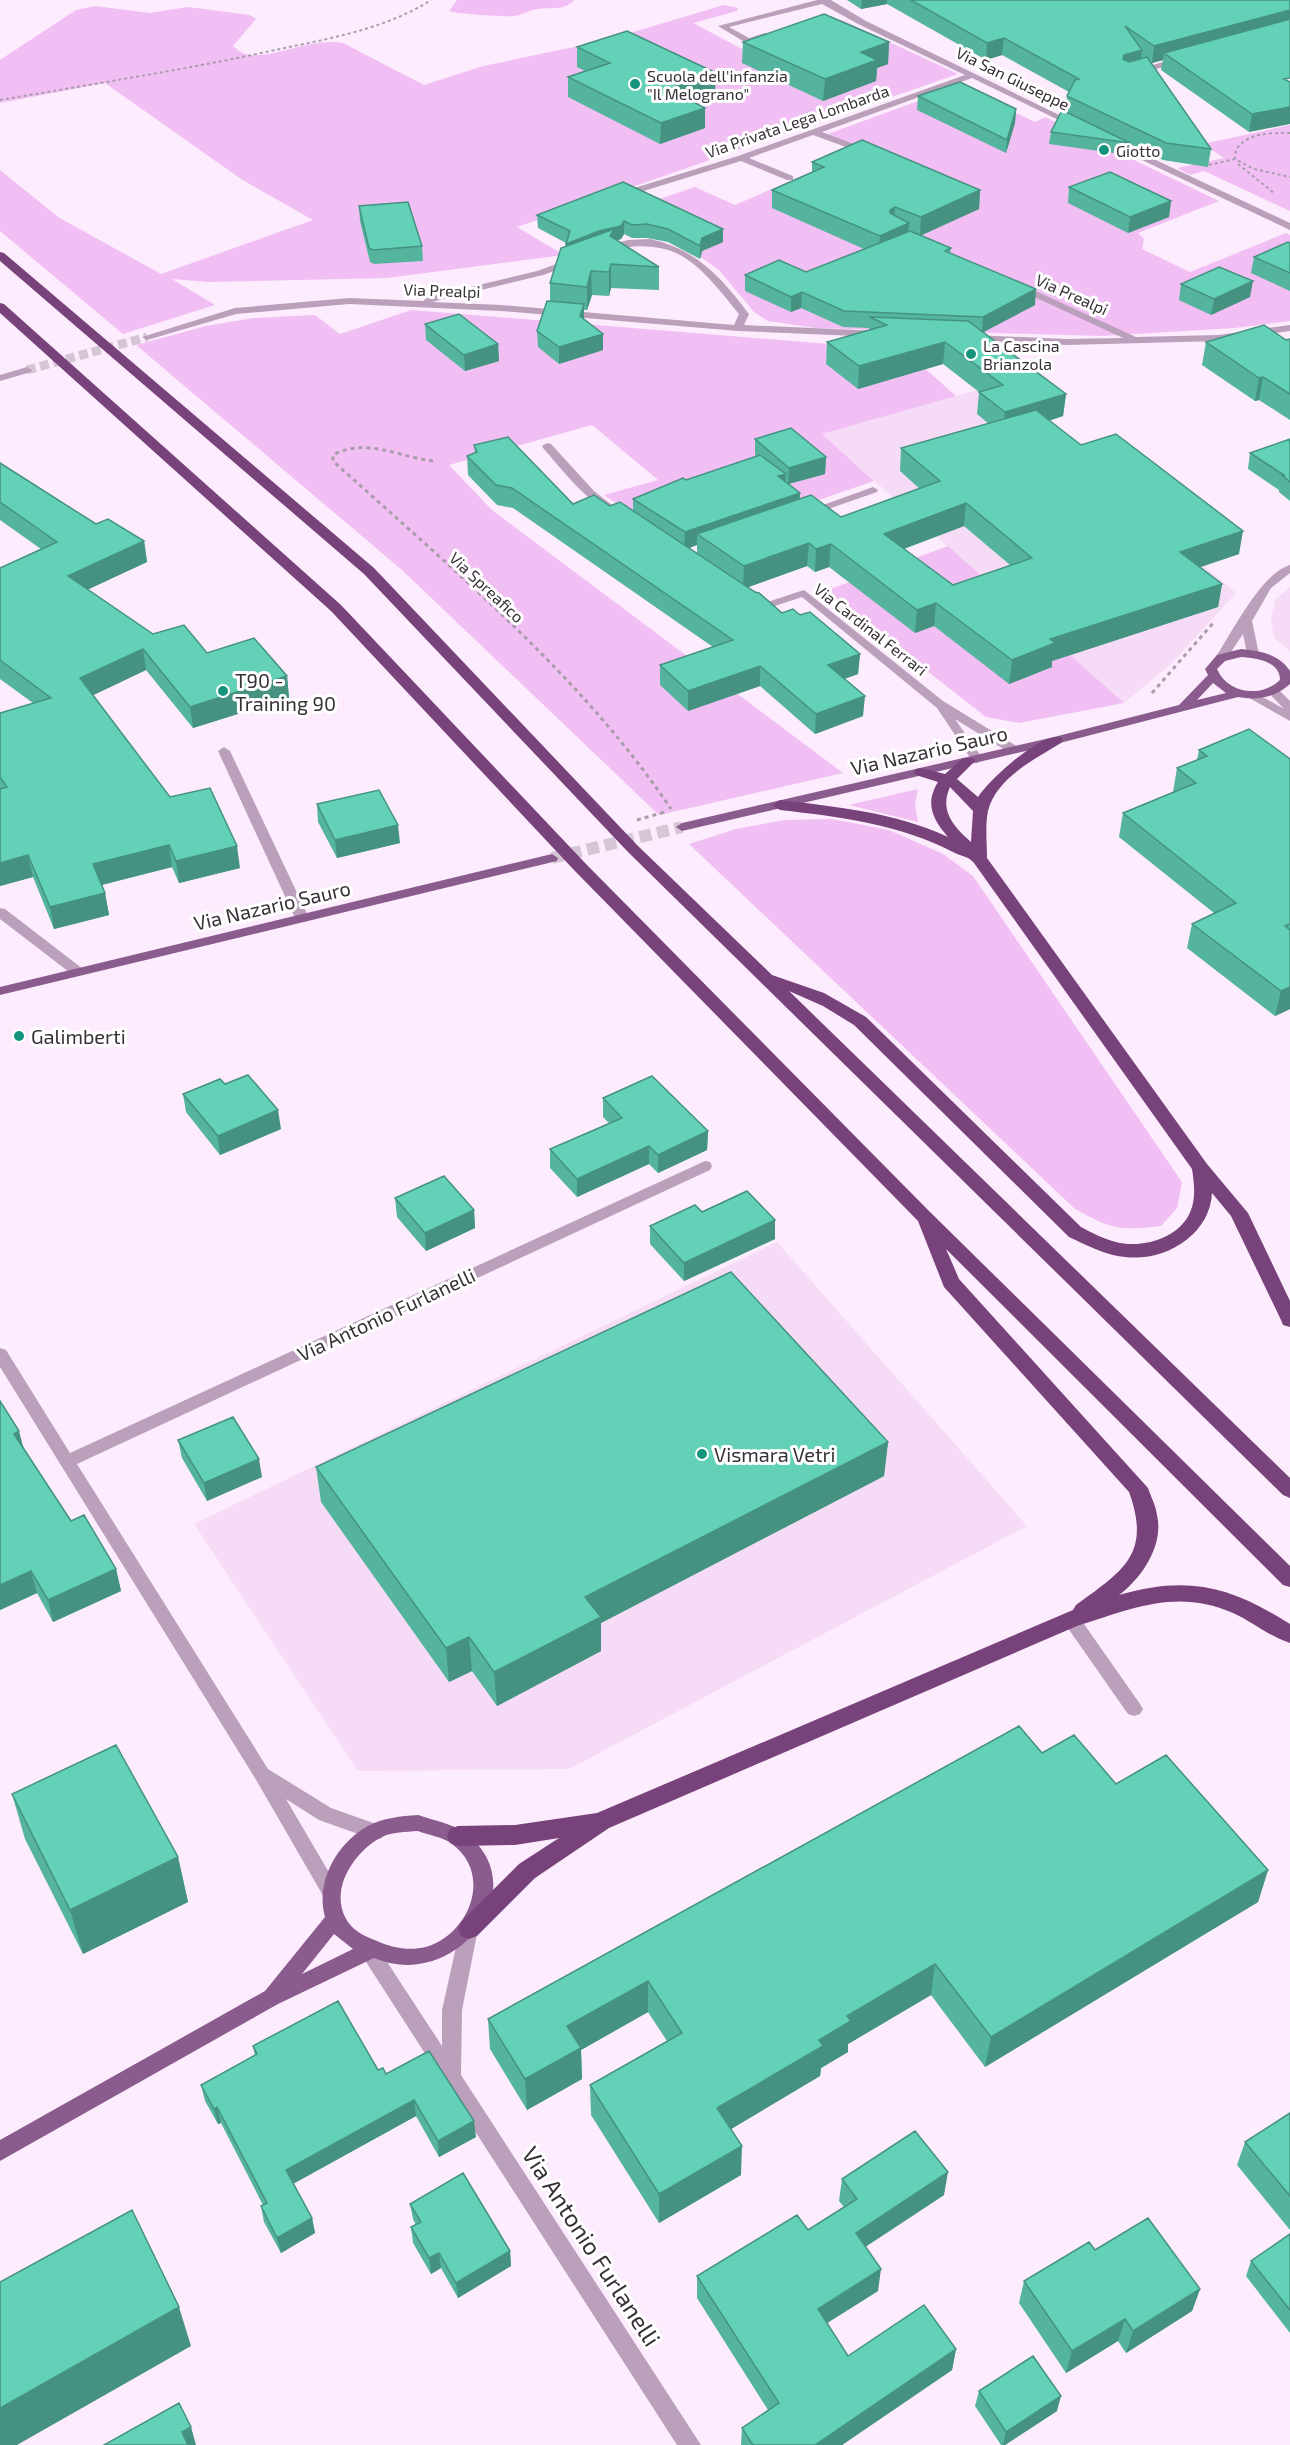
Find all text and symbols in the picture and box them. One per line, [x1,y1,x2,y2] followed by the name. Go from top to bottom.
[953,42,1073,114] street label: Via San Giuseppe
[647,66,788,103] place label: Scuola dell'infanzia "Il Melograno"
[628,77,642,91] marker: Scuola dell'infanzia "Il Melograno"
[703,81,891,161] street label: Via Privata Lega Lombarda
[1116,141,1160,160] place label: Giotto
[1097,143,1111,157] marker: Giotto
[1033,270,1111,318] street label: Via Prealpi
[403,279,481,301] street label: Via Prealpi
[983,336,1059,373] place label: La Cascina Brianzola
[964,347,978,361] marker: La Cascina Brianzola
[446,548,528,626] street label: Via Spreafico
[811,579,931,679] street label: Via Cardinal Ferrari
[235,668,336,715] place label: T90 - Training 90
[216,684,230,698] marker: T90 - Training 90
[848,720,1010,780] street label: Via Nazario Sauro
[191,875,353,935] street label: Via Nazario Sauro
[31,1024,126,1048] place label: Galimberti
[12,1029,26,1043] marker: Galimberti
[293,1262,479,1366] street label: Via Antonio Furlanelli
[714,1442,836,1466] place label: Vismara Vetri
[695,1447,709,1461] marker: Vismara Vetri
[517,2141,667,2351] street label: Via Antonio Furlanelli

